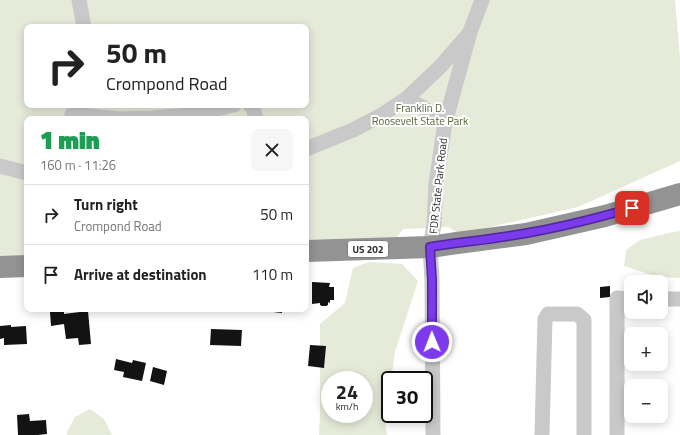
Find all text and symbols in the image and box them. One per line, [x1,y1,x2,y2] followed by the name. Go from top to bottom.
[106,31,167,74] text: 50 m
[40,40,92,92] icon: right
[106,70,227,97] text: Crompond Road
[372,100,469,129] park label: Franklin D. Roosevelt State Park
[40,122,100,158] text: 1 min
[251,129,293,171] button: close
[425,137,451,235] street label: FDR State Park Road
[40,155,116,175] text: 160 m · 11:26
[615,191,649,225] pin
[74,193,138,216] text: Turn right
[621,197,643,219] icon: arrive
[260,203,293,226] text: 50 m
[40,204,62,226] icon: right
[74,216,162,236] text: Crompond Road
[348,241,388,257] road number: US 202
[74,263,207,286] text: Arrive at destination
[252,263,293,286] text: 110 m
[40,264,62,286] icon: arrive
[624,275,668,423] map controls
[624,275,668,319] button: sound
[411,321,453,363] position arrow
[624,327,668,371] button: +
[381,371,433,423] speed limit sign: 30
[336,376,358,407] text: 24
[624,379,668,423] button: −
[336,399,358,414] text: km/h

